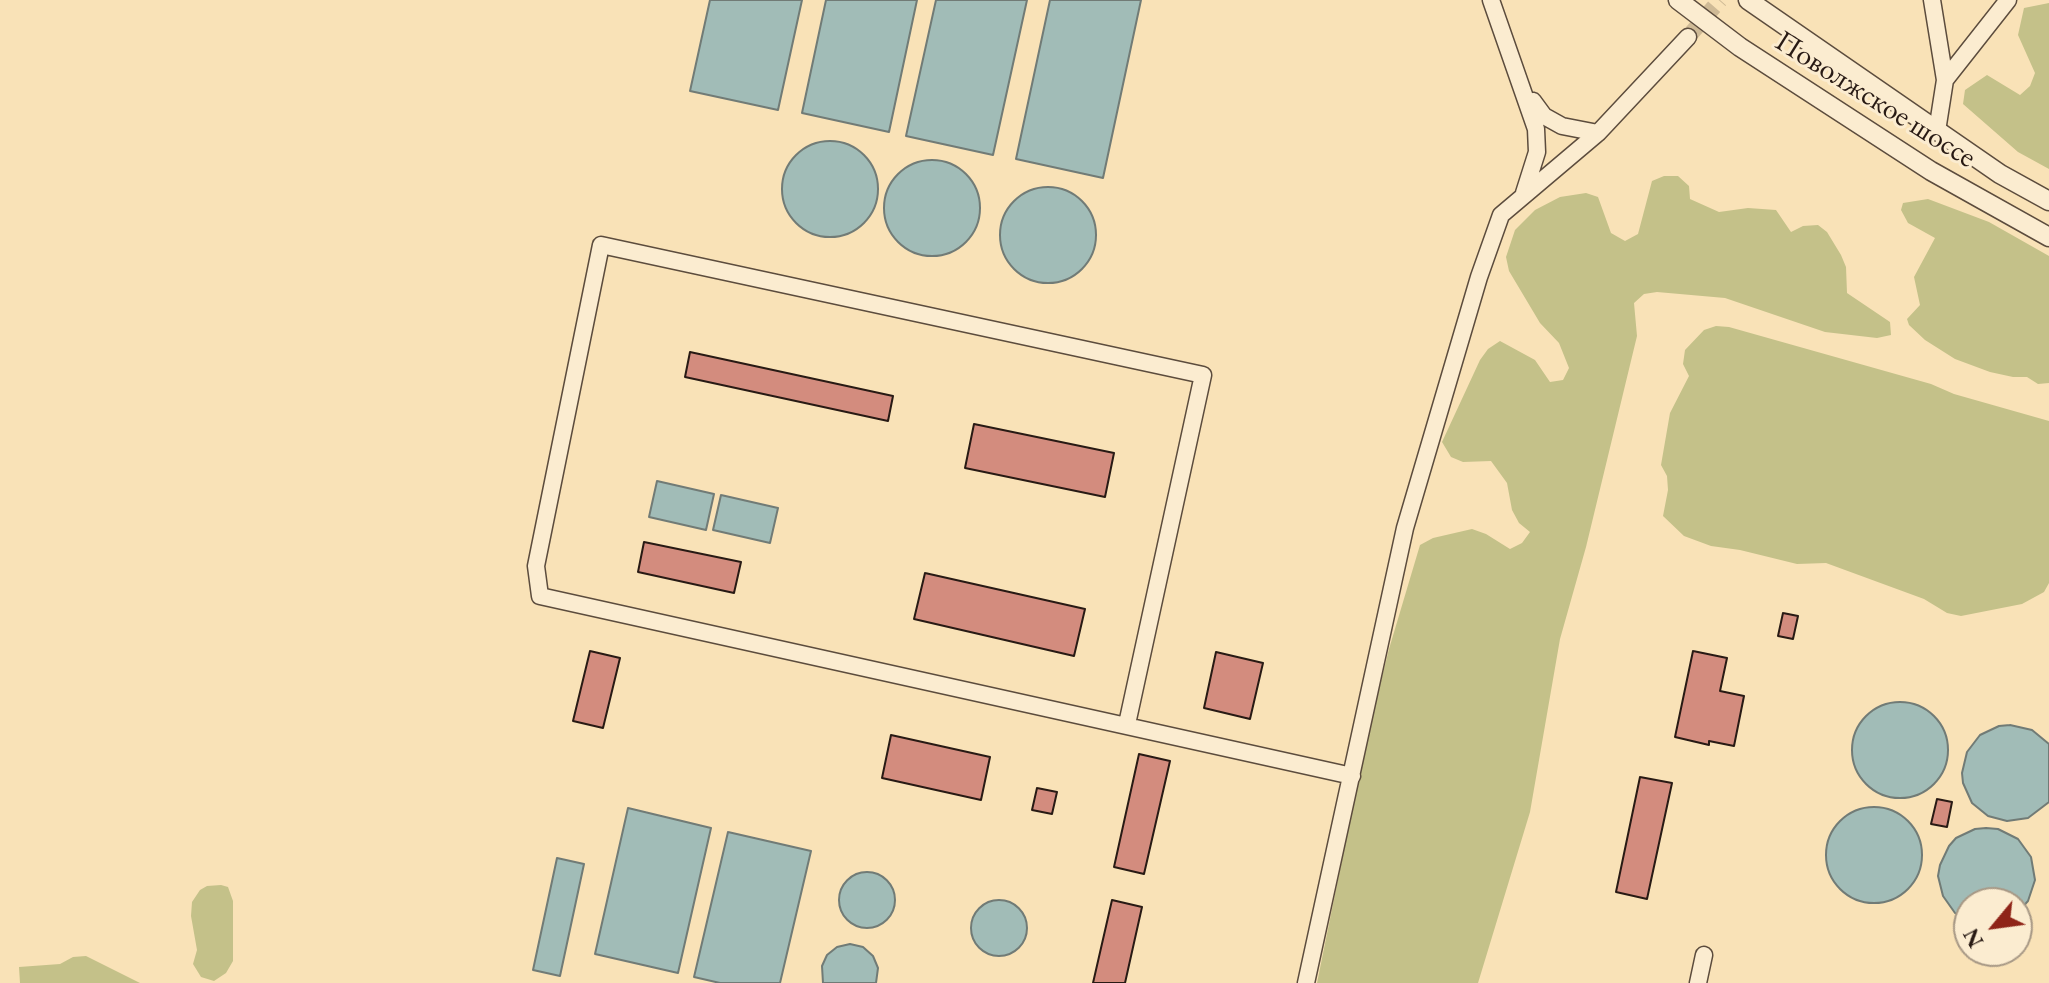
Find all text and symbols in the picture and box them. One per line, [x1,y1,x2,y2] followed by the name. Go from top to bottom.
[1768,24,1982,176] street label: Поволжское шоссе
[1953,887,2033,967] north arrow
[1956,923,1990,953] text: N

